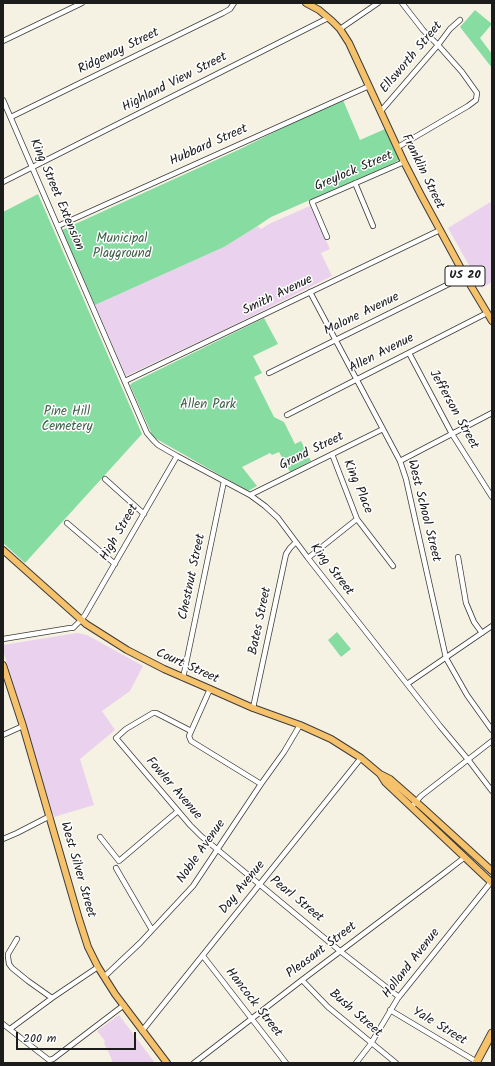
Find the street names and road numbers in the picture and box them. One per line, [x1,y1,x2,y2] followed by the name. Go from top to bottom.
[378,19,446,97] street label: Ellsworth Street
[76,26,162,78] street label: Ridgeway Street
[120,50,230,116] street label: Highland View Street
[168,122,250,170] street label: Hubbard Street
[397,132,447,212] street label: Franklin Street
[25,137,87,253] street label: King Street Extension
[313,149,395,195] street label: Greylock Street
[445,266,485,286] road number: US 20
[241,272,315,320] street label: Smith Avenue
[322,290,402,340] street label: Malone Avenue
[347,331,417,377] street label: Allen Avenue
[425,368,481,452] street label: Jefferson Street
[277,430,347,474] street label: Grand Street
[339,458,375,516] street label: King Place
[403,458,443,564] street label: West School Street
[97,502,143,564] street label: High Street
[176,533,210,621] street label: Chestnut Street
[306,541,356,599] street label: King Street
[246,586,276,656] street label: Bates Street
[153,646,221,688] street label: Court Street
[141,754,205,824] street label: Fowler Avenue
[174,817,230,887] street label: Noble Avenue
[56,820,98,920] street label: West Silver Street
[217,858,269,918] street label: Day Avenue
[266,874,326,926] street label: Pearl Street
[284,920,360,982] street label: Pleasant Street
[380,926,444,1002] street label: Holland Avenue
[221,965,285,1041] street label: Hancock Street
[325,987,385,1041] street label: Bush Street
[409,1005,469,1049] street label: Yale Street

